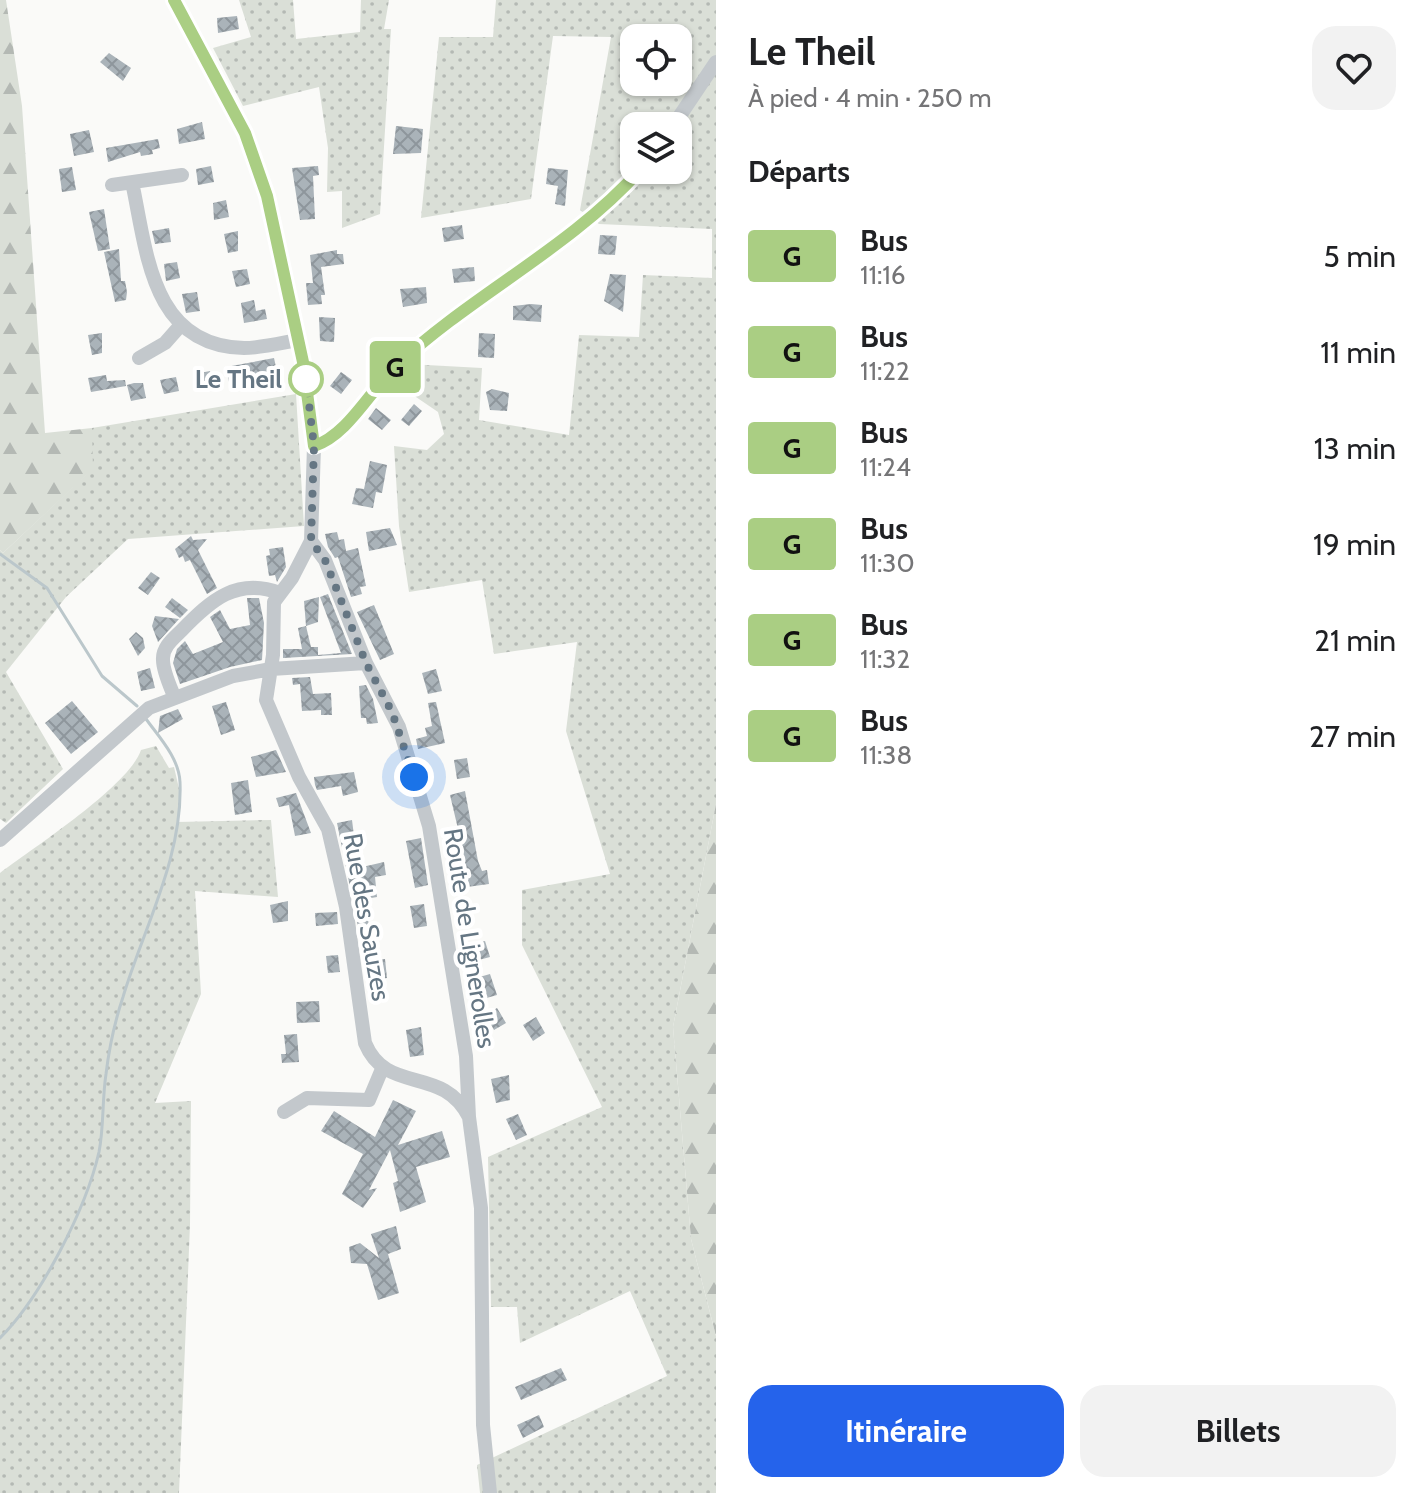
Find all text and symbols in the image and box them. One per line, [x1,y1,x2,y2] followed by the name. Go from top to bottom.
[620,24,692,184] map controls
[620,24,692,96] button: locate
[1312,26,1396,110] button: heart
[748,28,875,75] text: Le Theil
[748,82,992,114] text: À pied · 4 min · 250 m
[620,112,692,184] button: layers
[748,153,850,190] text: Départs
[860,222,908,259] text: Bus
[1324,238,1396,275] text: 5 min
[783,239,801,273] text: G
[860,259,906,291] text: 11:16
[860,318,908,355] text: Bus
[1320,334,1396,371] text: 11 min
[783,335,801,369] text: G
[369,341,421,393] line badge: G
[386,350,404,384] text: G
[860,355,910,387] text: 11:22
[289,362,323,396] marker: Le Theil
[195,363,282,395] place label: Le Theil
[860,414,908,451] text: Bus
[1314,430,1396,467] text: 13 min
[783,431,801,465] text: G
[860,451,911,483] text: 11:24
[860,510,908,547] text: Bus
[1313,526,1396,563] text: 19 min
[783,527,801,561] text: G
[860,547,915,579] text: 11:30
[860,606,908,643] text: Bus
[1314,622,1396,659] text: 21 min
[783,623,801,657] text: G
[860,643,910,675] text: 11:32
[860,702,908,739] text: Bus
[1309,718,1396,755] text: 27 min
[783,719,801,753] text: G
[860,739,912,771] text: 11:38
[394,757,434,797] your location
[437,826,503,1050] street label: Route de Lignerolles
[336,831,398,1004] street label: Rue des Sauzes
[748,1385,1064,1477] button: Itinéraire
[1080,1385,1396,1477] button: Billets

